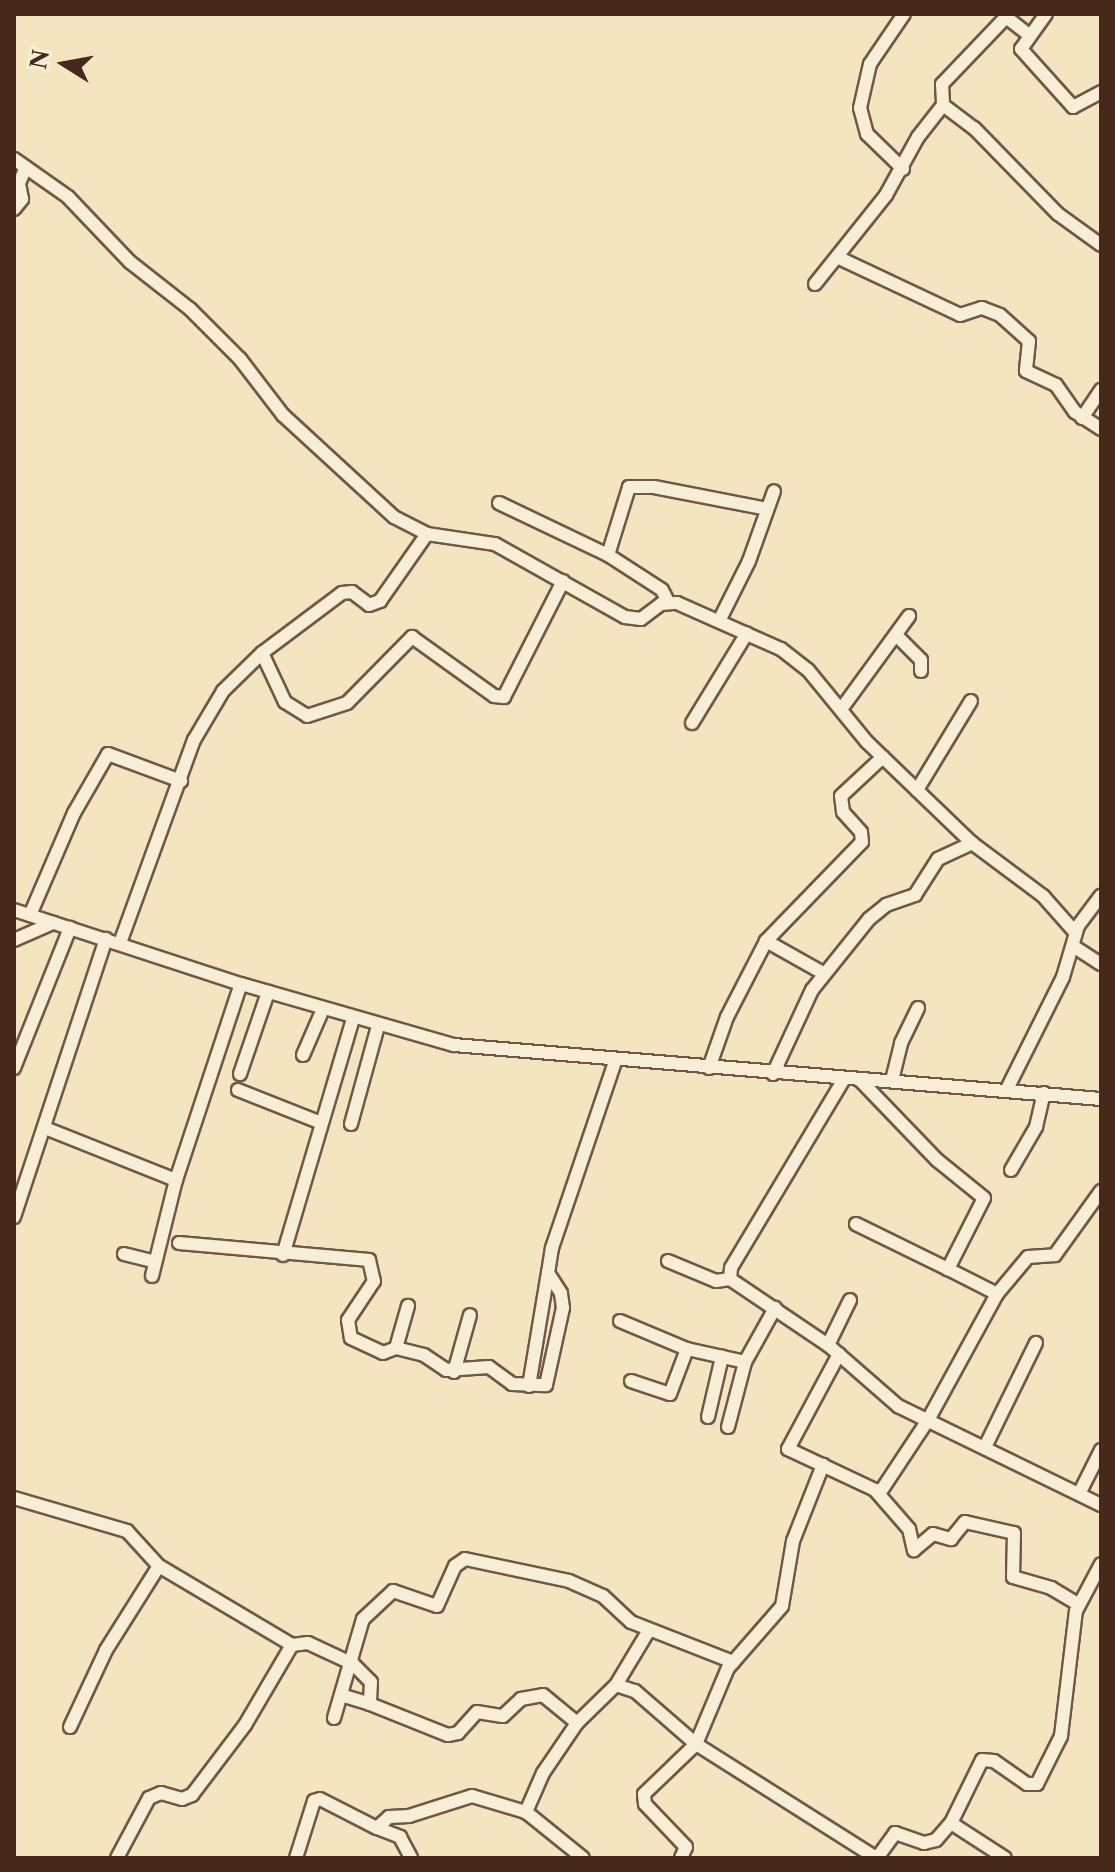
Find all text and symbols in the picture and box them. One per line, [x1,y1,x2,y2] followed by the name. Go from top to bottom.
[24,24,104,104] north arrow
[25,47,55,71] text: N

